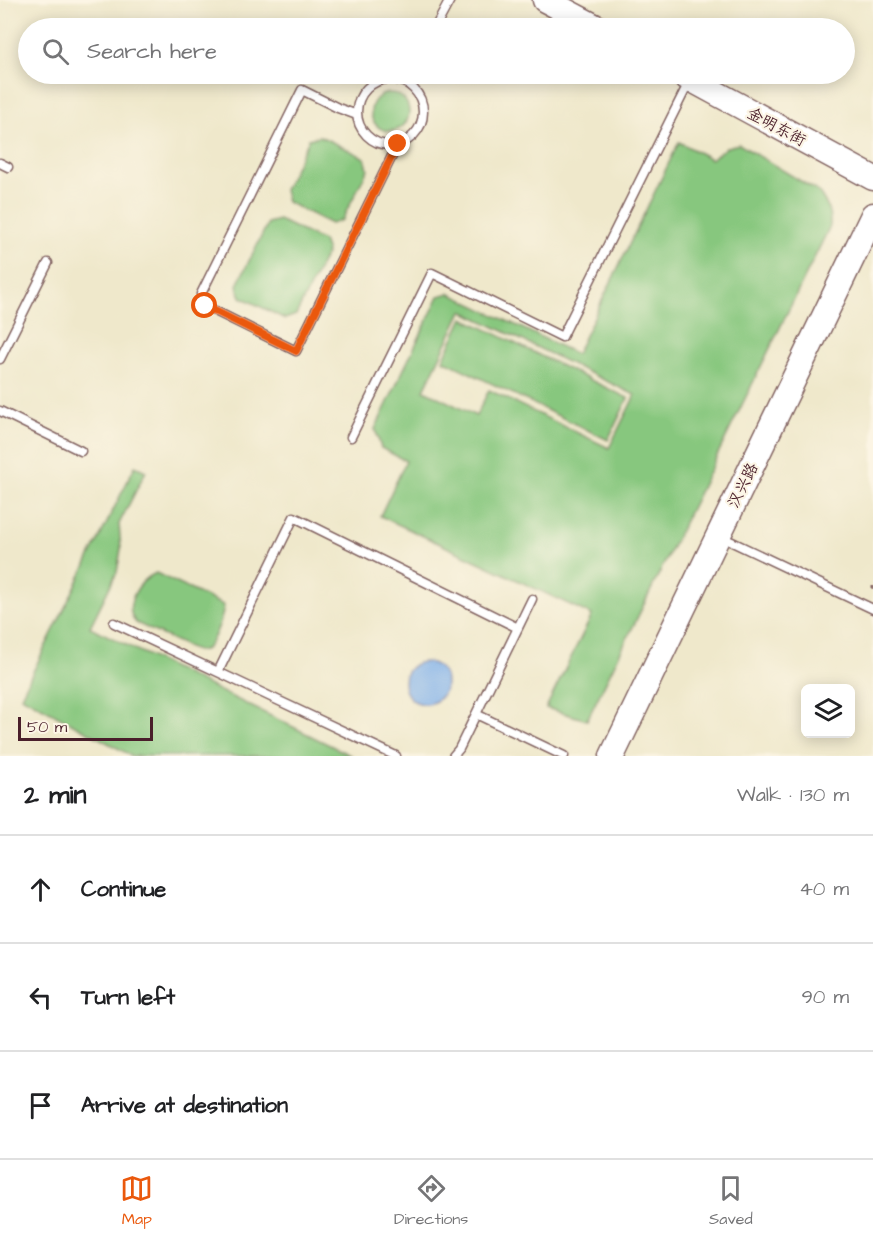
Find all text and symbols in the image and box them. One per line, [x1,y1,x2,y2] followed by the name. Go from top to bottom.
[18,18,855,84] search box
[39,35,72,68] icon: search
[87,36,217,67] text: Search here
[743,102,810,152] street label: 金明东街
[384,130,410,156] route end
[191,292,217,318] route start
[722,459,763,512] street label: 汉兴路
[801,684,855,738] map controls
[801,684,855,738] button: layers
[18,714,153,742] scale bar
[27,716,67,738] text: 50 m
[24,777,86,813] text: 2 min
[737,781,849,809] text: Walk · 130 m
[24,873,57,906] icon: ahead
[81,874,166,905] text: Continue
[799,875,849,903] text: 40 m
[24,981,57,1014] icon: left
[81,982,175,1013] text: Turn left
[801,983,849,1011] text: 90 m
[24,1089,57,1122] icon: arrive
[81,1090,288,1121] text: Arrive at destination
[120,1172,153,1230] tab: Map
[394,1172,468,1230] tab: Directions
[709,1172,753,1230] tab: Saved

